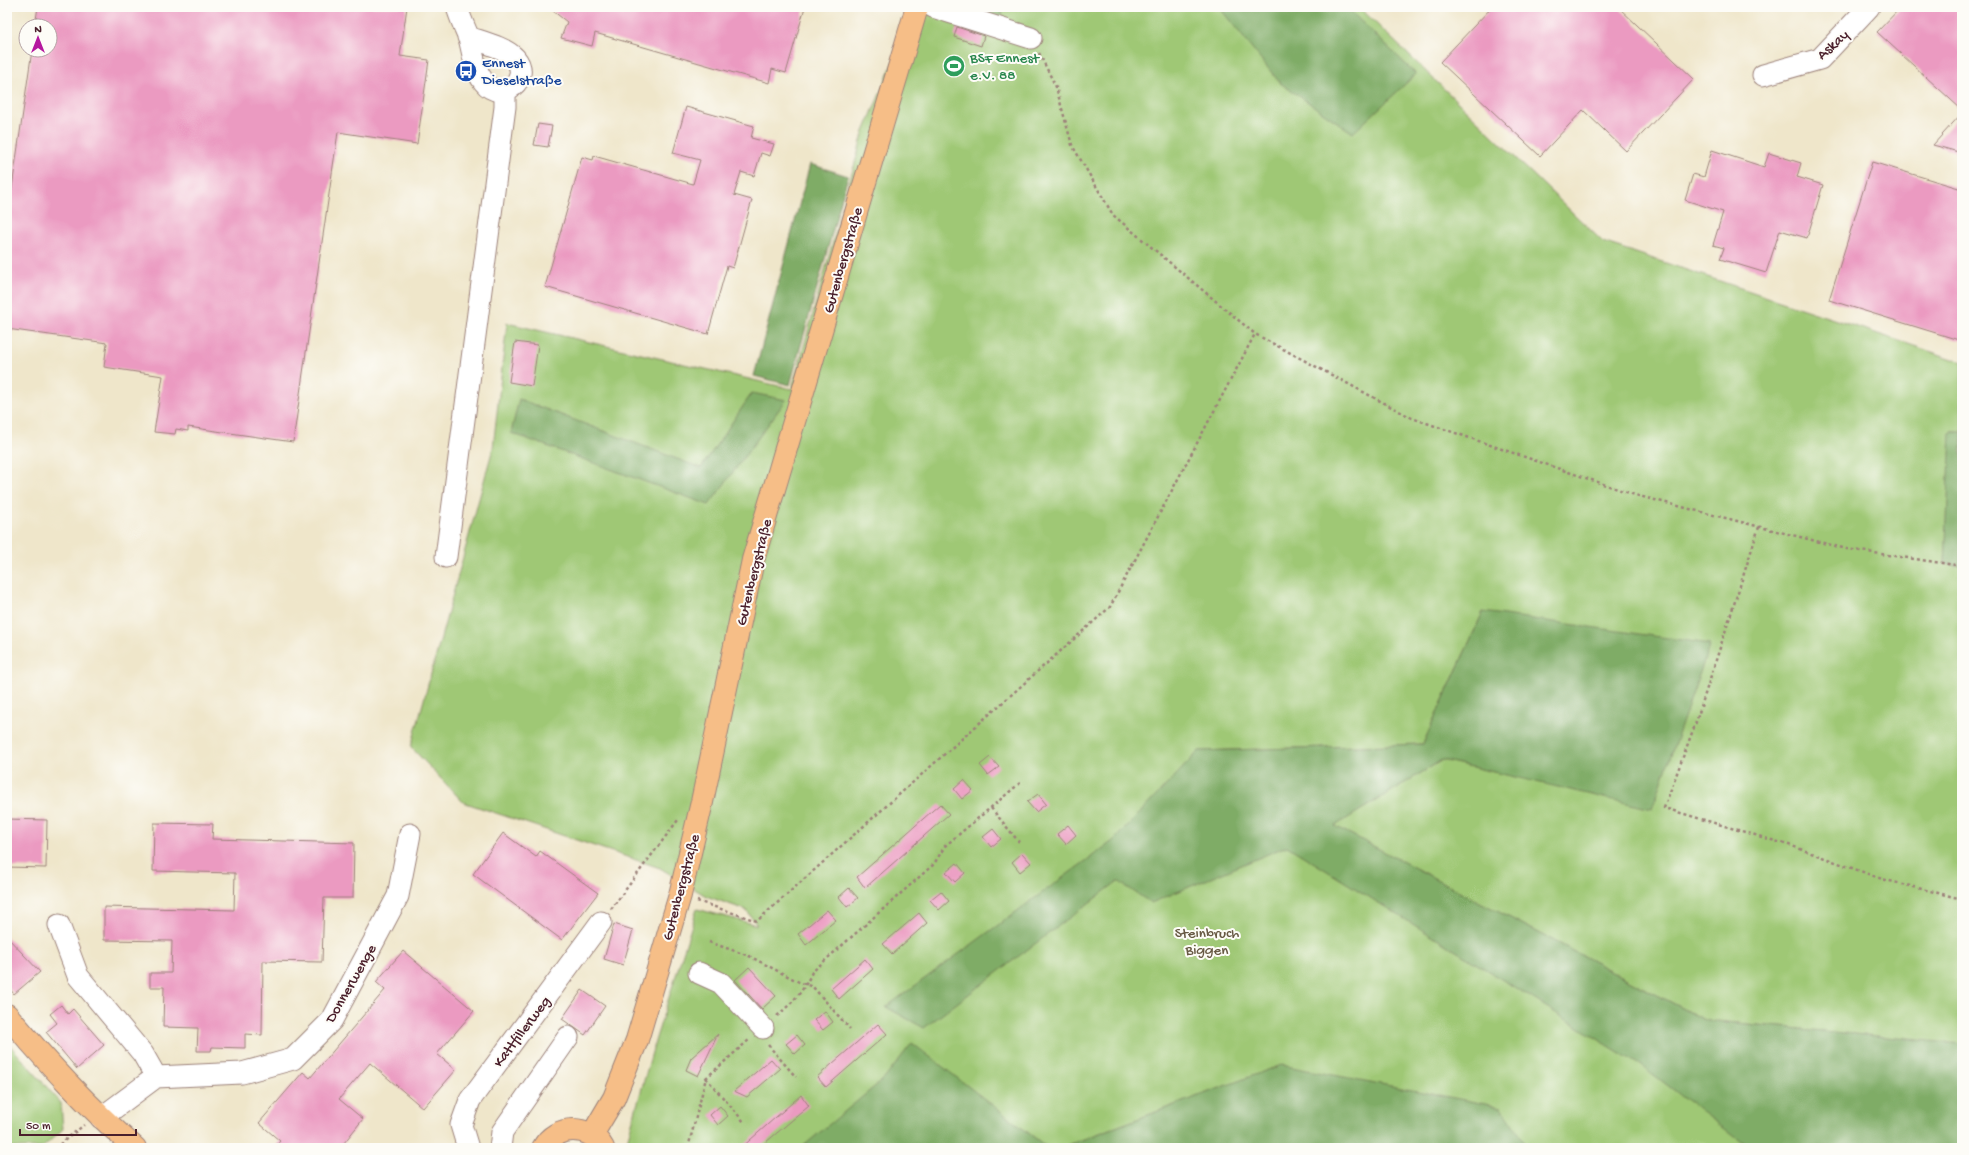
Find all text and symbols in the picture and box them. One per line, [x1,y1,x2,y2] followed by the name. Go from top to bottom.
[18,18,58,58] north arrow
[34,24,42,36] text: N
[1814,26,1853,64] street label: Askay
[969,50,1041,85] place label: BSF Ennest e.V. 88
[941,53,967,79] sports icon: BSF Ennest e.V. 88
[481,55,562,90] place label: Ennest Dieselstraße
[453,58,479,84] bus stop icon: Ennest Dieselstraße
[820,205,868,315] street label: Gutenbergstraße
[733,517,777,628] street label: Gutenbergstraße
[659,832,705,943] street label: Gutenbergstraße
[1175,925,1239,960] park label: Steinbruch Biggen
[322,941,382,1027] street label: Donnerwenge
[490,993,555,1071] street label: Kattfillerweg
[20,1111,136,1137] scale bar
[26,1120,51,1134] text: 50 m

